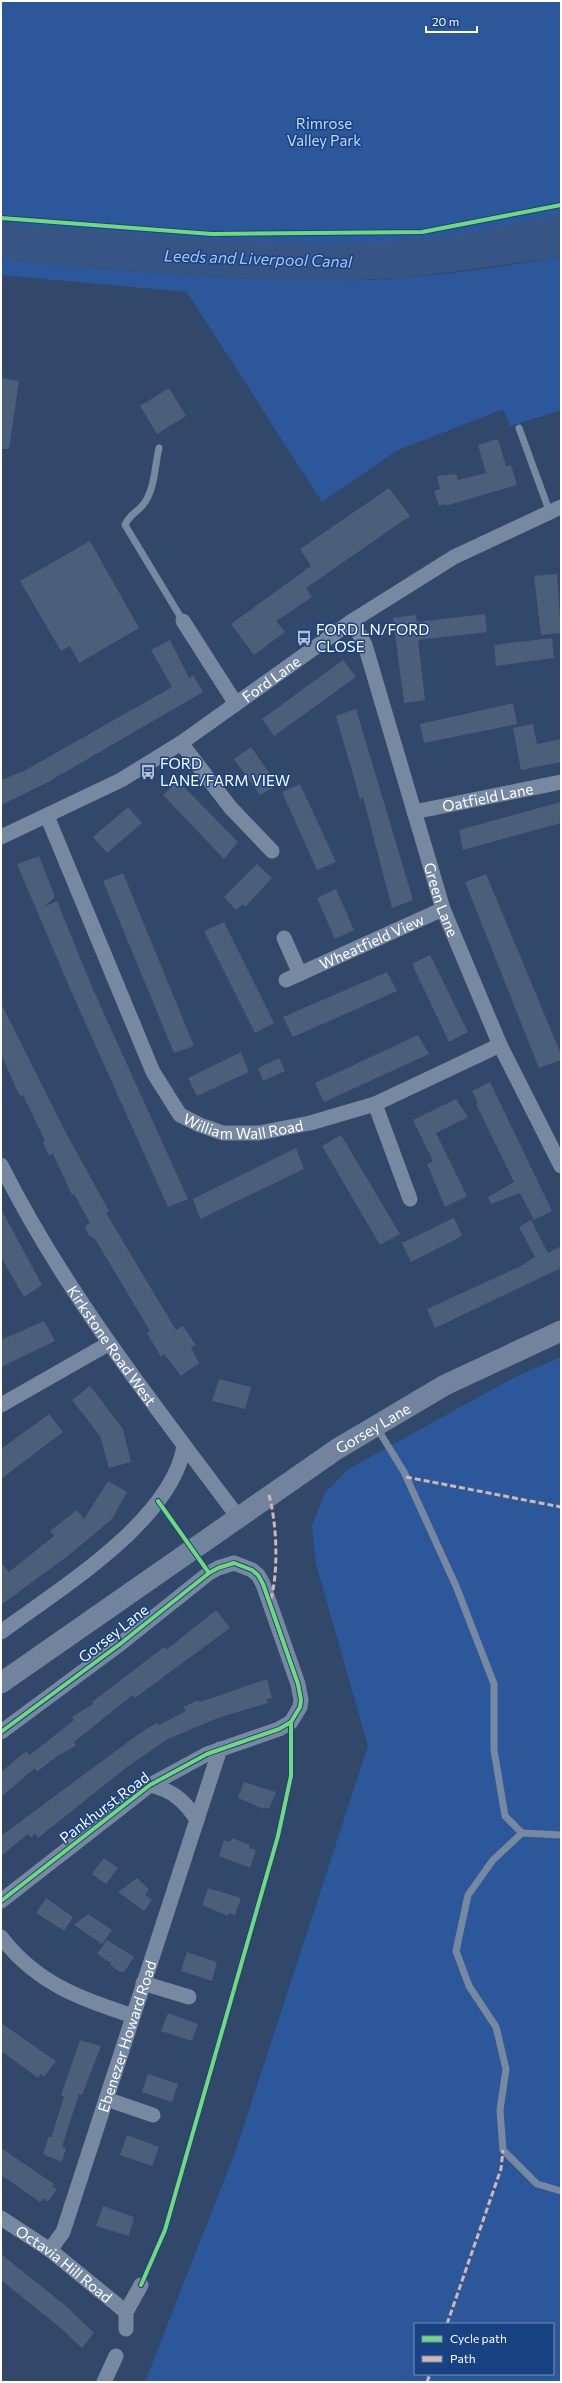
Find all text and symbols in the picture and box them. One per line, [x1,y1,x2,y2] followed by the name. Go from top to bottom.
[426,8,477,34] scale bar
[432,14,459,28] text: 20 m
[287,114,361,149] park label: Rimrose Valley Park
[164,245,353,271] water label: Leeds and Liverpool Canal
[316,620,429,655] place label: FORD LN/FORD CLOSE
[295,629,313,647] bus stop icon: FORD LN/FORD CLOSE
[238,652,304,706] street label: Ford Lane
[160,754,290,789] place label: FORD LANE/FARM VIEW
[139,763,157,781] bus stop icon: FORD LANE/FARM VIEW
[440,779,535,815] street label: Oatfield Lane
[421,860,463,939] street label: Green Lane
[317,910,427,973] street label: Wheatfield View
[180,1109,305,1142] street label: William Wall Road
[64,1282,160,1409] street label: Kirkstone Road West
[332,1399,413,1457] street label: Gorsey Lane
[74,1600,152,1666] street label: Gorsey Lane
[56,1767,152,1847] street label: Pankhurst Road
[94,1958,160,2114] street label: Ebenezer Howard Road
[13,2221,116,2306] street label: Octavia Hill Road
[414,2323,554,2375] legend
[450,2331,507,2345] text: Cycle path
[450,2351,476,2365] text: Path

